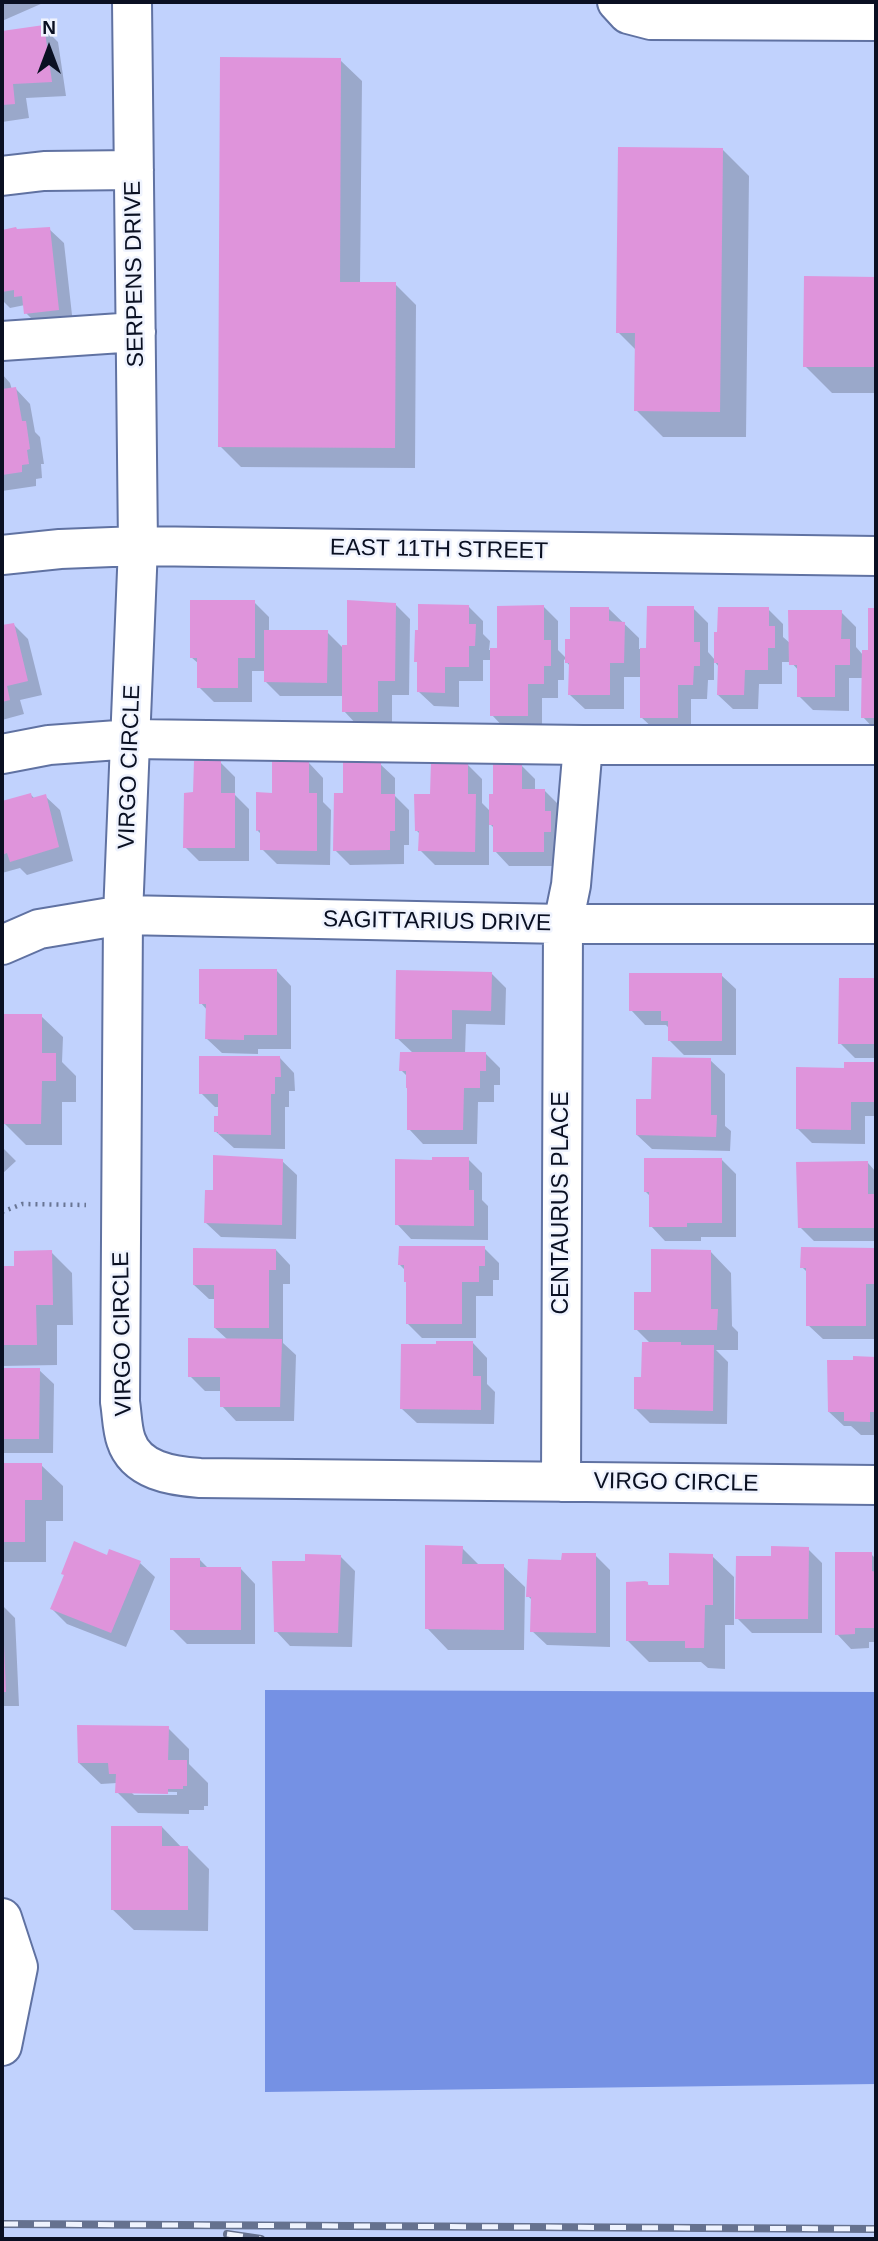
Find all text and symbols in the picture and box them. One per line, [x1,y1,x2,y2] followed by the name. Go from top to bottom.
[14,14,84,84] north arrow
[42,17,56,38] text: N
[120,180,150,368] street label: SERPENS DRIVE
[330,534,548,566] street label: EAST 11TH STREET
[113,684,147,850] street label: VIRGO CIRCLE
[323,906,551,938] street label: SAGITTARIUS DRIVE
[548,1091,576,1315] street label: CENTAURUS PLACE
[108,1251,138,1417] street label: VIRGO CIRCLE
[593,1468,759,1498] street label: VIRGO CIRCLE

